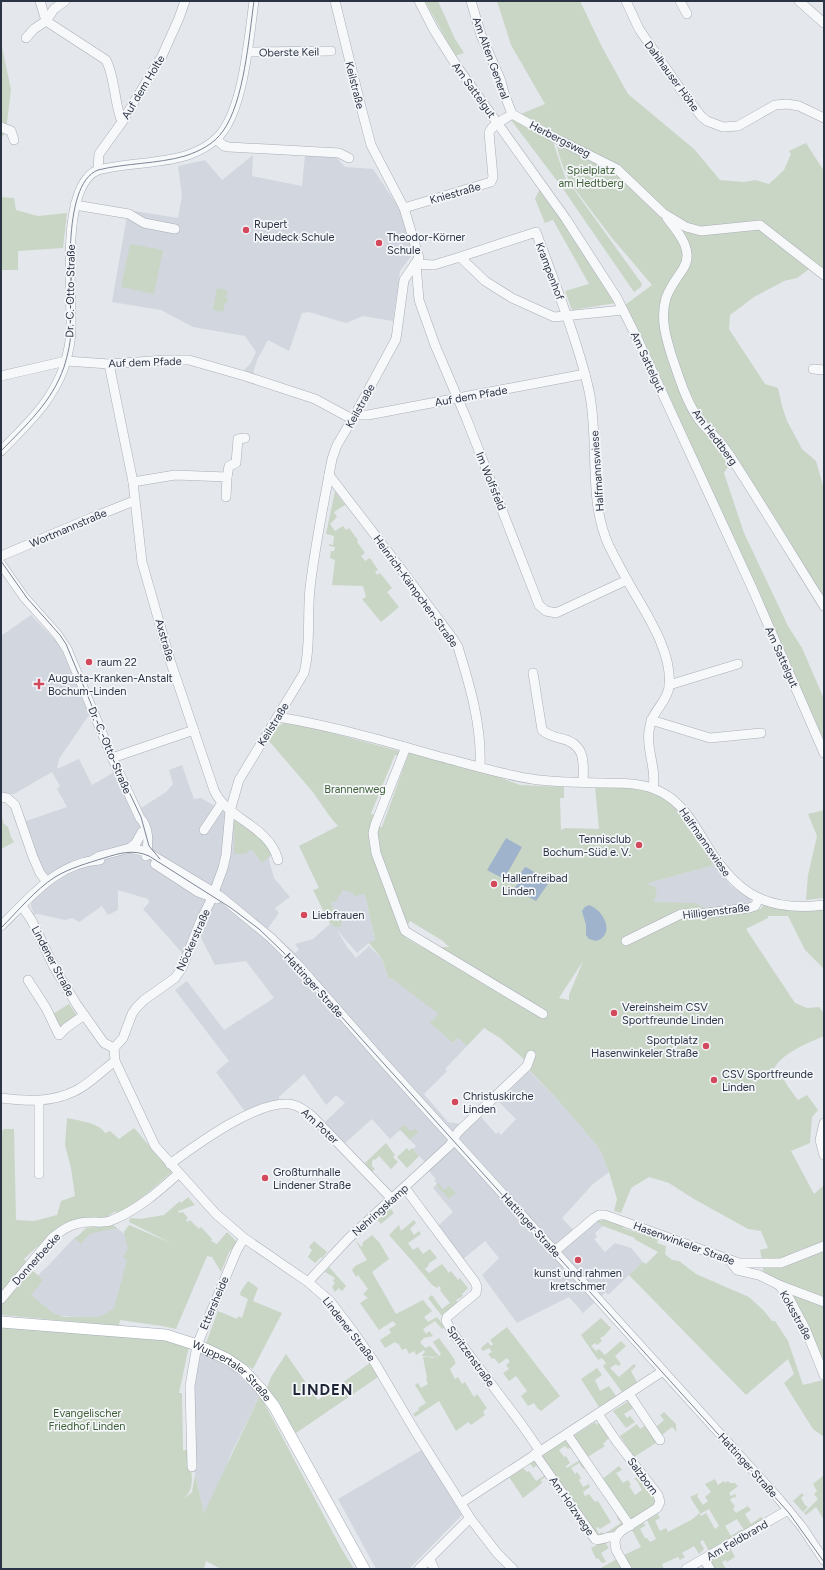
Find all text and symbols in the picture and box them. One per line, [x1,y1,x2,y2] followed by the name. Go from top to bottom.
[470,15,511,101] street label: Am Alten General
[642,39,702,114] street label: Dahlhauser Höhe
[259,45,319,60] street label: Oberste Keil
[119,53,168,122] street label: Auf dem Holte
[342,60,367,110] street label: Keilstraße
[449,60,498,121] street label: Am Sattelgut
[527,119,592,160] street label: Herbergsweg
[558,164,624,190] park label: Spielplatz am Hedtberg
[428,180,482,207] street label: Kniestraße
[254,218,335,244] place label: Rupert Neudeck Schule
[241,225,251,235] marker: Rupert Neudeck Schule
[387,231,466,257] place label: Theodor-Körner Schule
[374,238,384,248] marker: Theodor-Körner Schule
[533,241,567,303] street label: Krampenhof
[63,244,78,338] street label: Dr.-C.-Otto-Straße
[628,330,667,395] street label: Am Sattelgut
[108,355,182,370] street label: Auf dem Pfade
[343,382,378,431] street label: Keilstraße
[434,384,508,409] street label: Auf dem Pfade
[689,407,740,468] street label: Am Hedtberg
[588,430,607,512] street label: Halfmannswiese
[473,450,508,512] street label: Im Wolfsfeld
[28,506,109,551] street label: Wortmannstraße
[371,533,461,650] street label: Heinrich-Kämpchen-Straße
[152,617,177,663] street label: Axstraße
[762,625,801,690] street label: Am Sattelgut
[97,656,137,669] place label: raum 22
[84,657,94,667] marker: raum 22
[48,672,173,698] place label: Augusta-Kranken-Anstalt Bochum-Linden
[33,678,45,690] marker: Augusta-Kranken-Anstalt Bochum-Linden
[255,700,292,748] street label: Keilstraße
[85,705,134,796] street label: Dr.-C.-Otto-Straße
[324,783,386,796] park label: Brannenweg
[676,805,733,879] street label: Halfmannswiese
[543,833,631,859] place label: Tennisclub Bochum-Süd e. V.
[634,840,644,850] marker: Tennisclub Bochum-Süd e. V.
[502,872,568,898] place label: Hallenfreibad Linden
[489,879,499,889] marker: Hallenfreibad Linden
[682,901,750,922] street label: Hilligenstraße
[174,907,213,973] street label: Nöckerstraße
[312,909,364,922] place label: Liebfrauen
[299,910,309,920] marker: Liebfrauen
[29,924,77,999] street label: Lindener Straße
[281,950,346,1020] street label: Hattinger Straße
[622,1001,724,1027] place label: Vereinsheim CSV Sportfreunde Linden
[609,1008,619,1018] marker: Vereinsheim CSV Sportfreunde Linden
[591,1034,698,1060] place label: Sportplatz Hasenwinkeler Straße
[701,1041,711,1051] marker: Sportplatz Hasenwinkeler Straße
[722,1068,813,1094] place label: CSV Sportfreunde Linden
[709,1075,719,1085] marker: CSV Sportfreunde Linden
[463,1090,534,1116] place label: Christuskirche Linden
[450,1097,460,1107] marker: Christuskirche Linden
[298,1106,341,1147] street label: Am Poter
[273,1166,351,1192] place label: Großturnhalle Lindener Straße
[260,1173,270,1183] marker: Großturnhalle Lindener Straße
[349,1181,412,1239] street label: Nehringskamp
[498,1190,563,1260] street label: Hattinger Straße
[631,1219,736,1268] street label: Hasenwinkeler Straße
[10,1231,63,1288] street label: Donnerbecke
[573,1255,583,1265] marker: kunst und rahmen kretschmer
[534,1267,622,1293] place label: kunst und rahmen kretschmer
[197,1275,232,1332] street label: Ettersheide
[777,1288,814,1342] street label: Koksstraße
[320,1295,378,1364] street label: Lindener Straße
[444,1323,497,1389] street label: Spritzenstraße
[190,1338,274,1404] street label: Wuppertaler Straße
[293,1381,353,1399] district label: LINDEN
[49,1407,125,1433] park label: Evangelischer Friedhof Linden
[715,1430,780,1500] street label: Hattinger Straße
[625,1455,661,1497] street label: Salzborn
[546,1474,597,1538] street label: Am Holzwege
[704,1518,770,1563] street label: Am Feldbrand

